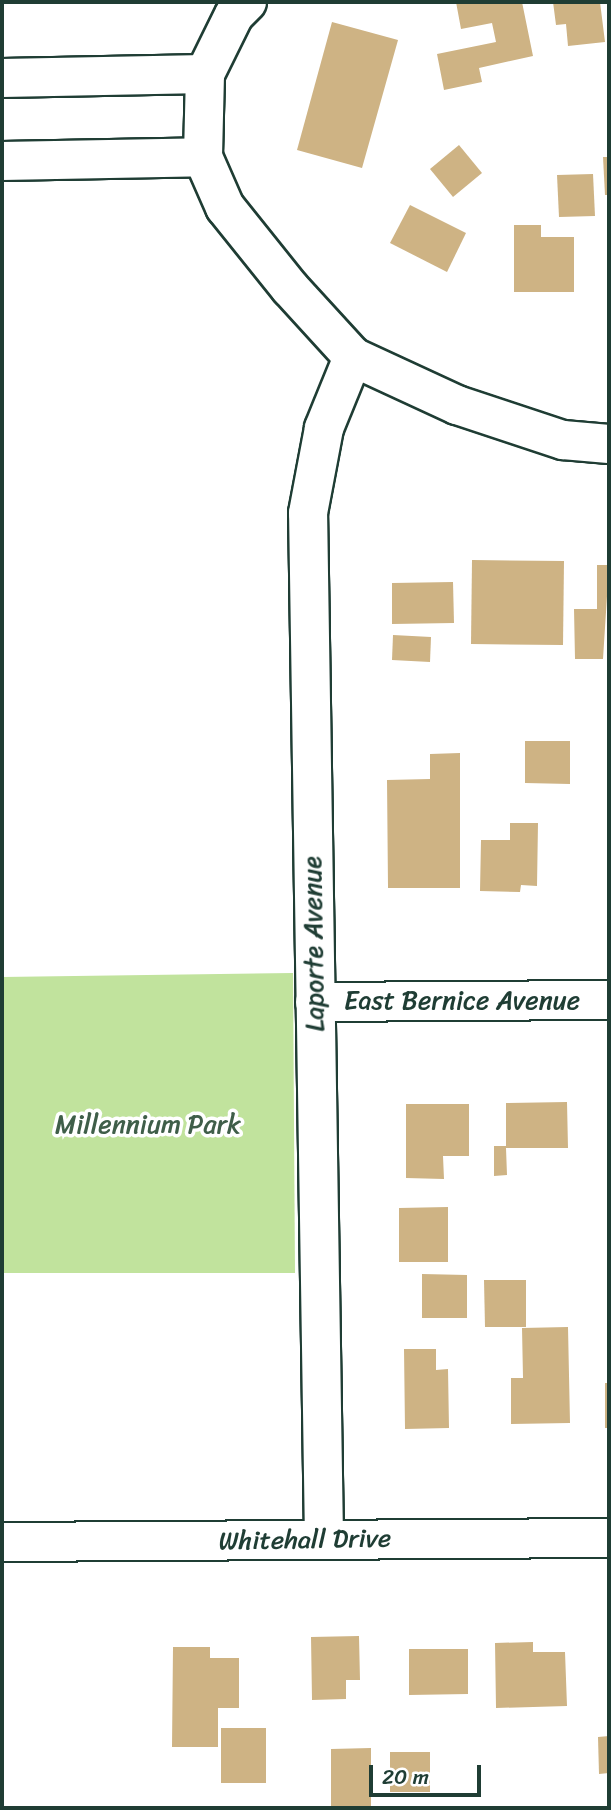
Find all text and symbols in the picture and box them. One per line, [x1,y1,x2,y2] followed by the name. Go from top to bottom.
[297,856,331,1032] street label: Laporte Avenue
[345,985,579,1017] street label: East Bernice Avenue
[55,1109,241,1141] park label: Millennium Park
[218,1523,392,1557] street label: Whitehall Drive
[373,1750,485,1794] scale bar
[382,1758,429,1796] text: 20 m

